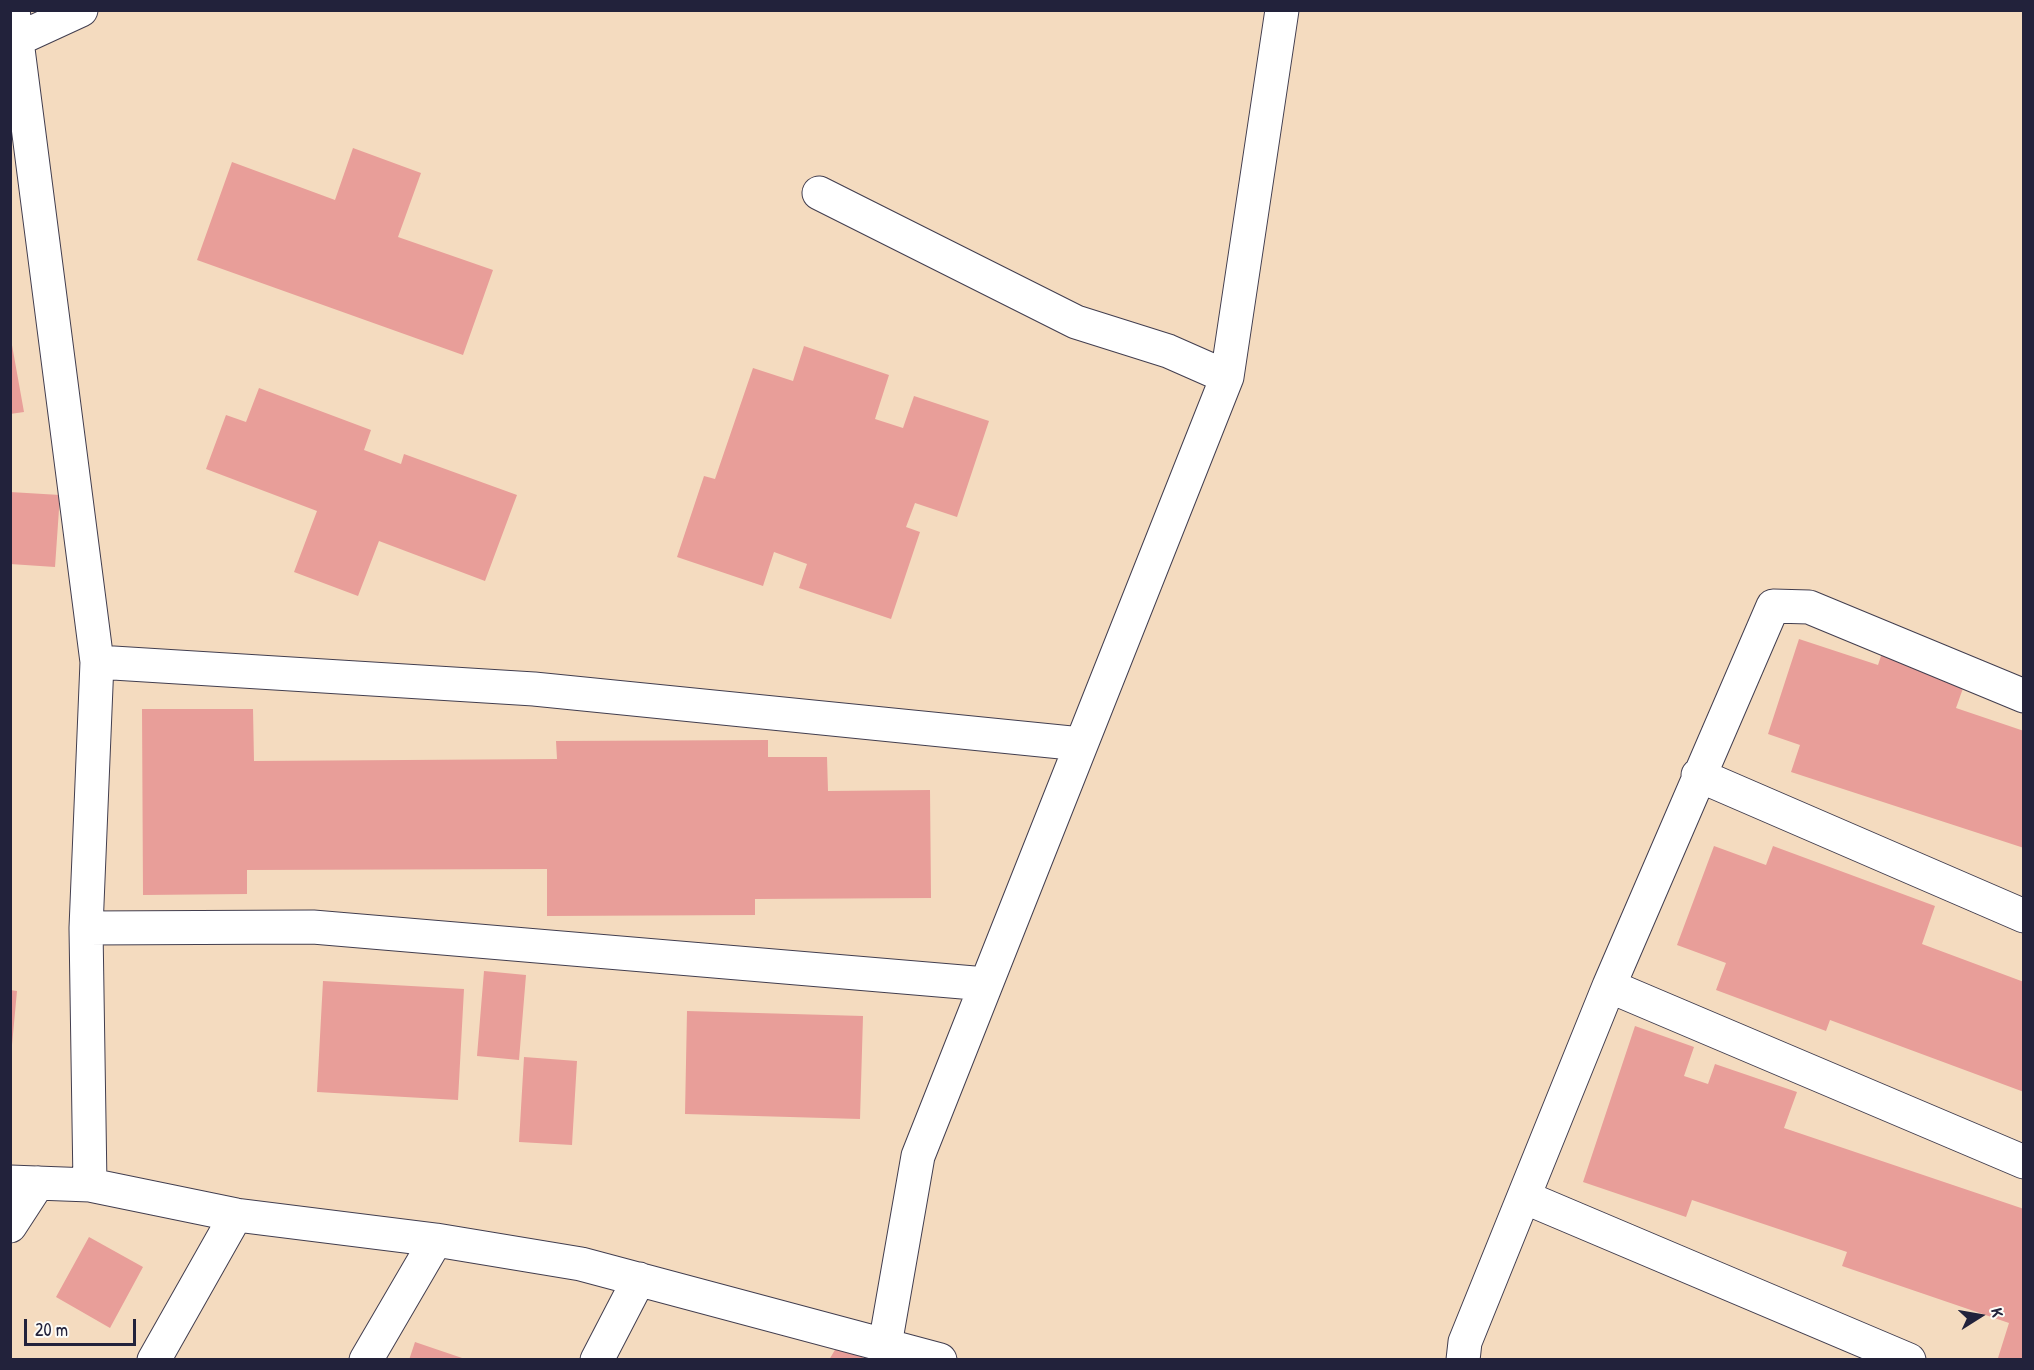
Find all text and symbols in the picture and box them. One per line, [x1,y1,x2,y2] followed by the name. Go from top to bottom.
[1950,1286,2010,1346] north arrow
[1986,1306,2009,1319] text: K
[27,1307,140,1345] scale bar
[35,1317,68,1342] text: 20 m

